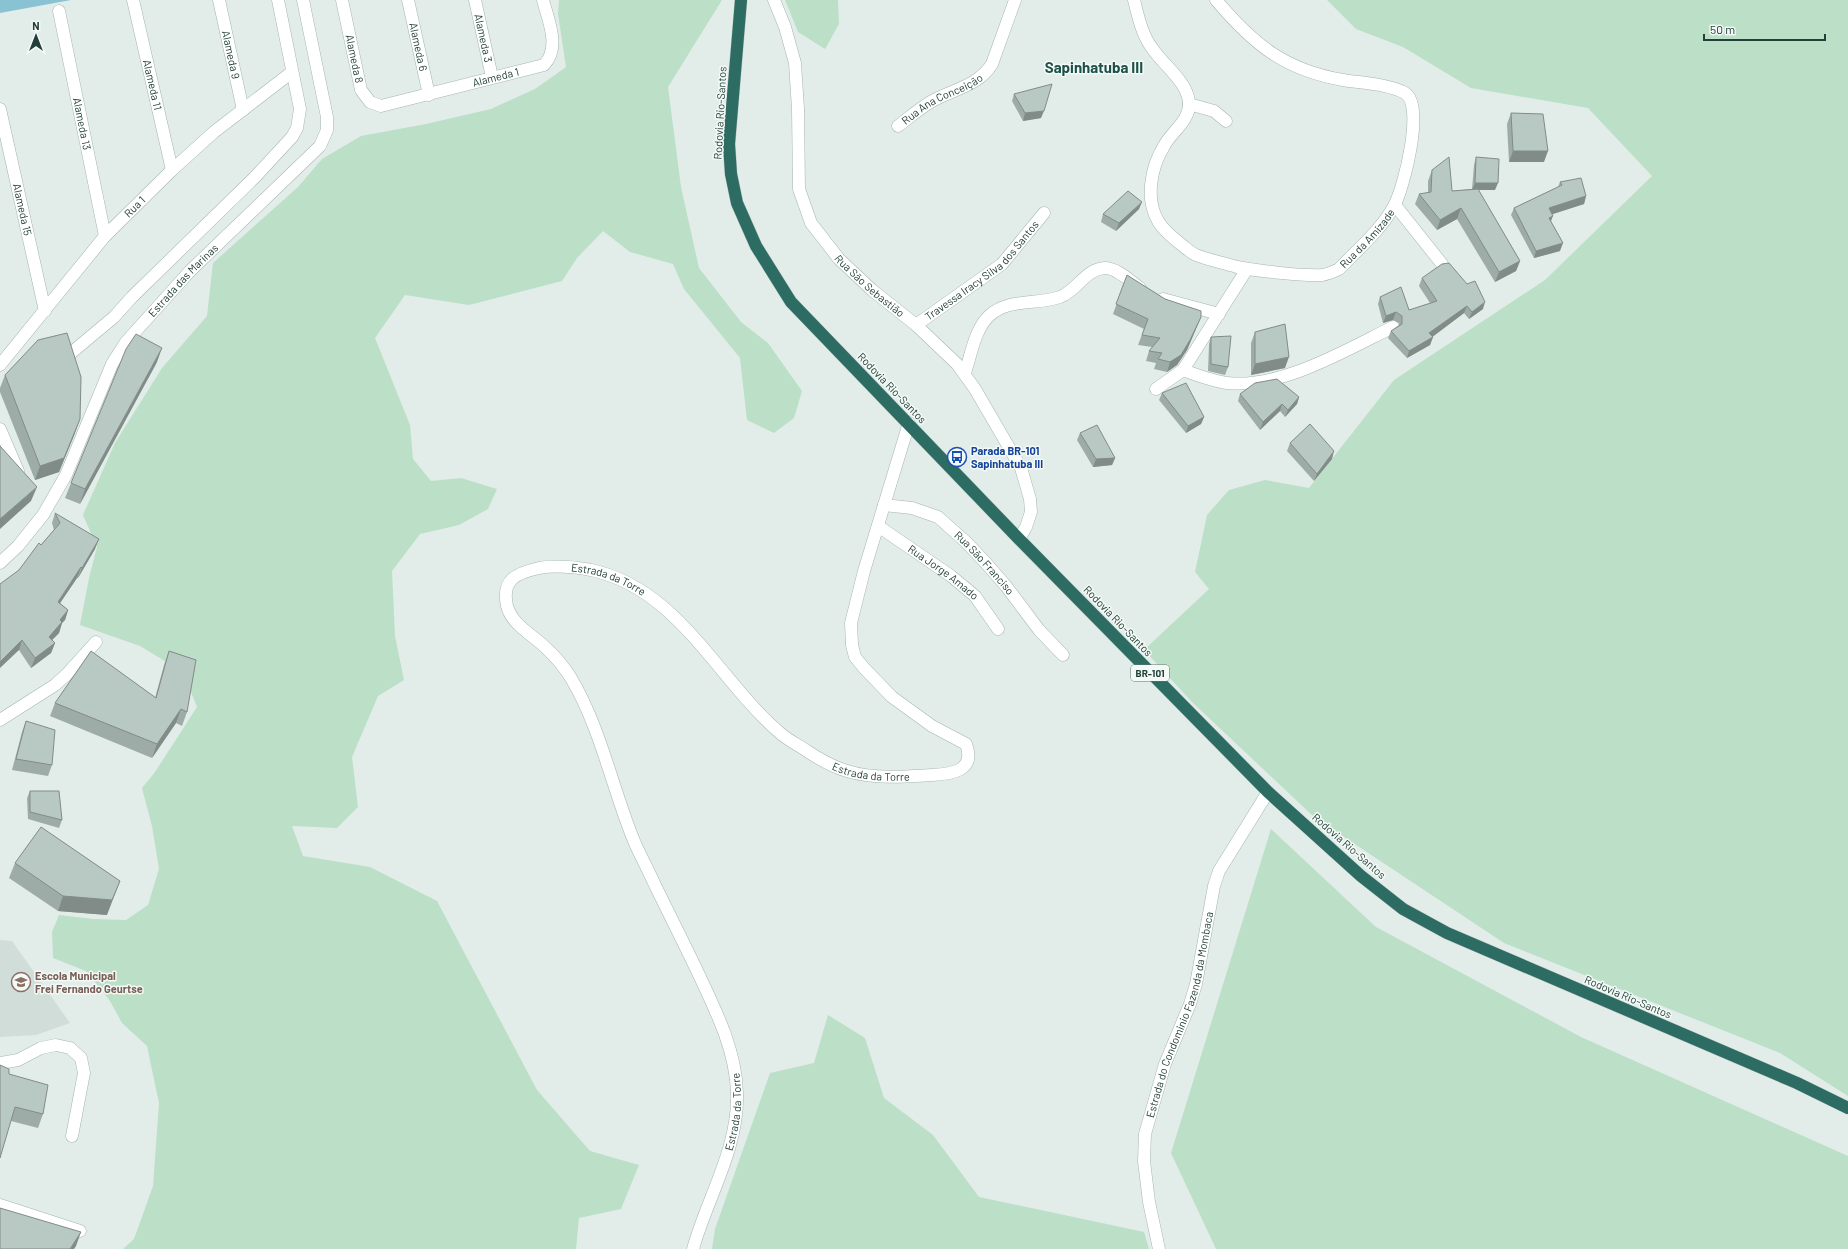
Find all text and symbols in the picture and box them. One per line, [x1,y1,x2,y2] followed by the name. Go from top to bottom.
[472,13,496,63] street label: Alameda 3
[16,16,56,56] north arrow
[1704,16,1825,42] scale bar
[32,19,40,32] text: N
[407,21,431,73] street label: Alameda 6
[1710,22,1735,36] text: 50 m
[220,29,243,80] street label: Alameda 9
[343,33,366,84] street label: Alameda 8
[141,58,165,111] street label: Alameda 11
[1045,58,1143,76] district label: Sapinhatuba III
[471,65,520,89] street label: Alameda 1
[711,66,728,160] street label: Rodovia Rio-Santos
[899,71,985,127] street label: Rua Ana Conceição
[71,96,94,151] street label: Alameda 13
[11,182,35,237] street label: Alameda 15
[121,193,148,220] street label: Rua 1
[1337,206,1397,270] street label: Rua da Amizade
[922,218,1041,323] street label: Travessa Iracy Silva dos Santos
[145,241,220,319] street label: Estrada das Marinas
[832,252,907,319] street label: Rua São Sebastião
[855,350,929,426] street label: Rodovia Rio-Santos
[971,444,1043,470] place label: Parada BR-101 Sapinhatuba III
[946,446,968,468] bus stop icon: Parada BR-101 Sapinhatuba III
[952,528,1017,597] street label: Rua São Franciso
[906,542,981,602] street label: Rua Jorge Amado
[571,560,649,598] street label: Estrada da Torre
[1081,583,1155,659] street label: Rodovia Rio-Santos
[1131,665,1169,681] road number: BR-101
[830,759,910,783] street label: Estrada da Torre
[1310,810,1389,881] street label: Rodovia Rio-Santos
[1143,911,1215,1119] street label: Estrada do Condominio Fazenda da Mombaca
[35,969,143,995] place label: Escola Municipal Frei Fernando Geurtse
[10,971,32,993] school or university icon: Escola Municipal Frei Fernando Geurtse
[1583,972,1674,1021] street label: Rodovia Rio-Santos
[722,1072,743,1152] street label: Estrada da Torre

